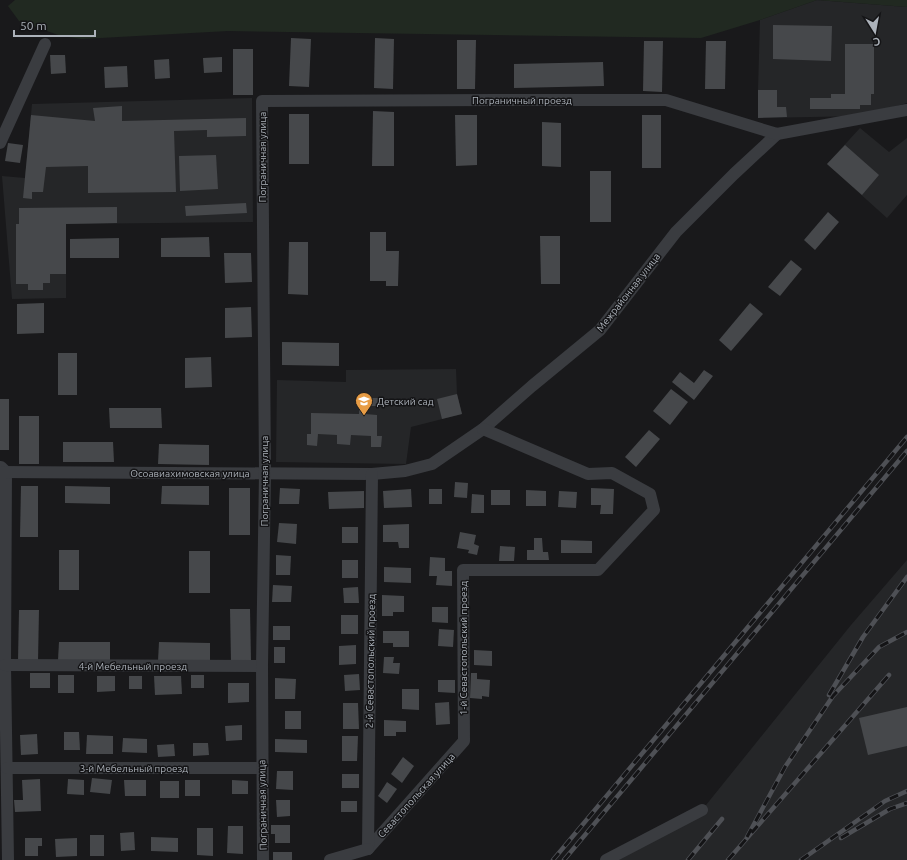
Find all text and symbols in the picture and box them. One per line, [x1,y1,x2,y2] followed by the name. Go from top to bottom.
[14,12,95,38] scale bar
[855,12,895,52] north arrow
[20,19,47,32] text: 50 m
[872,35,882,48] text: С
[472,95,572,106] street label: Пограничный проезд
[257,112,268,202] street label: Пограничная улица
[594,251,662,334] street label: Межрайонная улица
[354,391,374,416] school or university icon: Детский сад
[377,396,434,407] place label: Детский сад
[259,436,270,526] street label: Пограничная улица
[130,468,250,479] street label: Осоавиахимовская улица
[458,581,469,715] street label: 1-й Севастопольский проезд
[364,594,377,728] street label: 2-й Севастопольский проезд
[79,661,187,672] street label: 4-й Мебельный проезд
[375,751,457,840] street label: Севастопольская улица
[256,760,269,850] street label: Пограничная улица
[80,763,188,774] street label: 3-й Мебельный проезд

